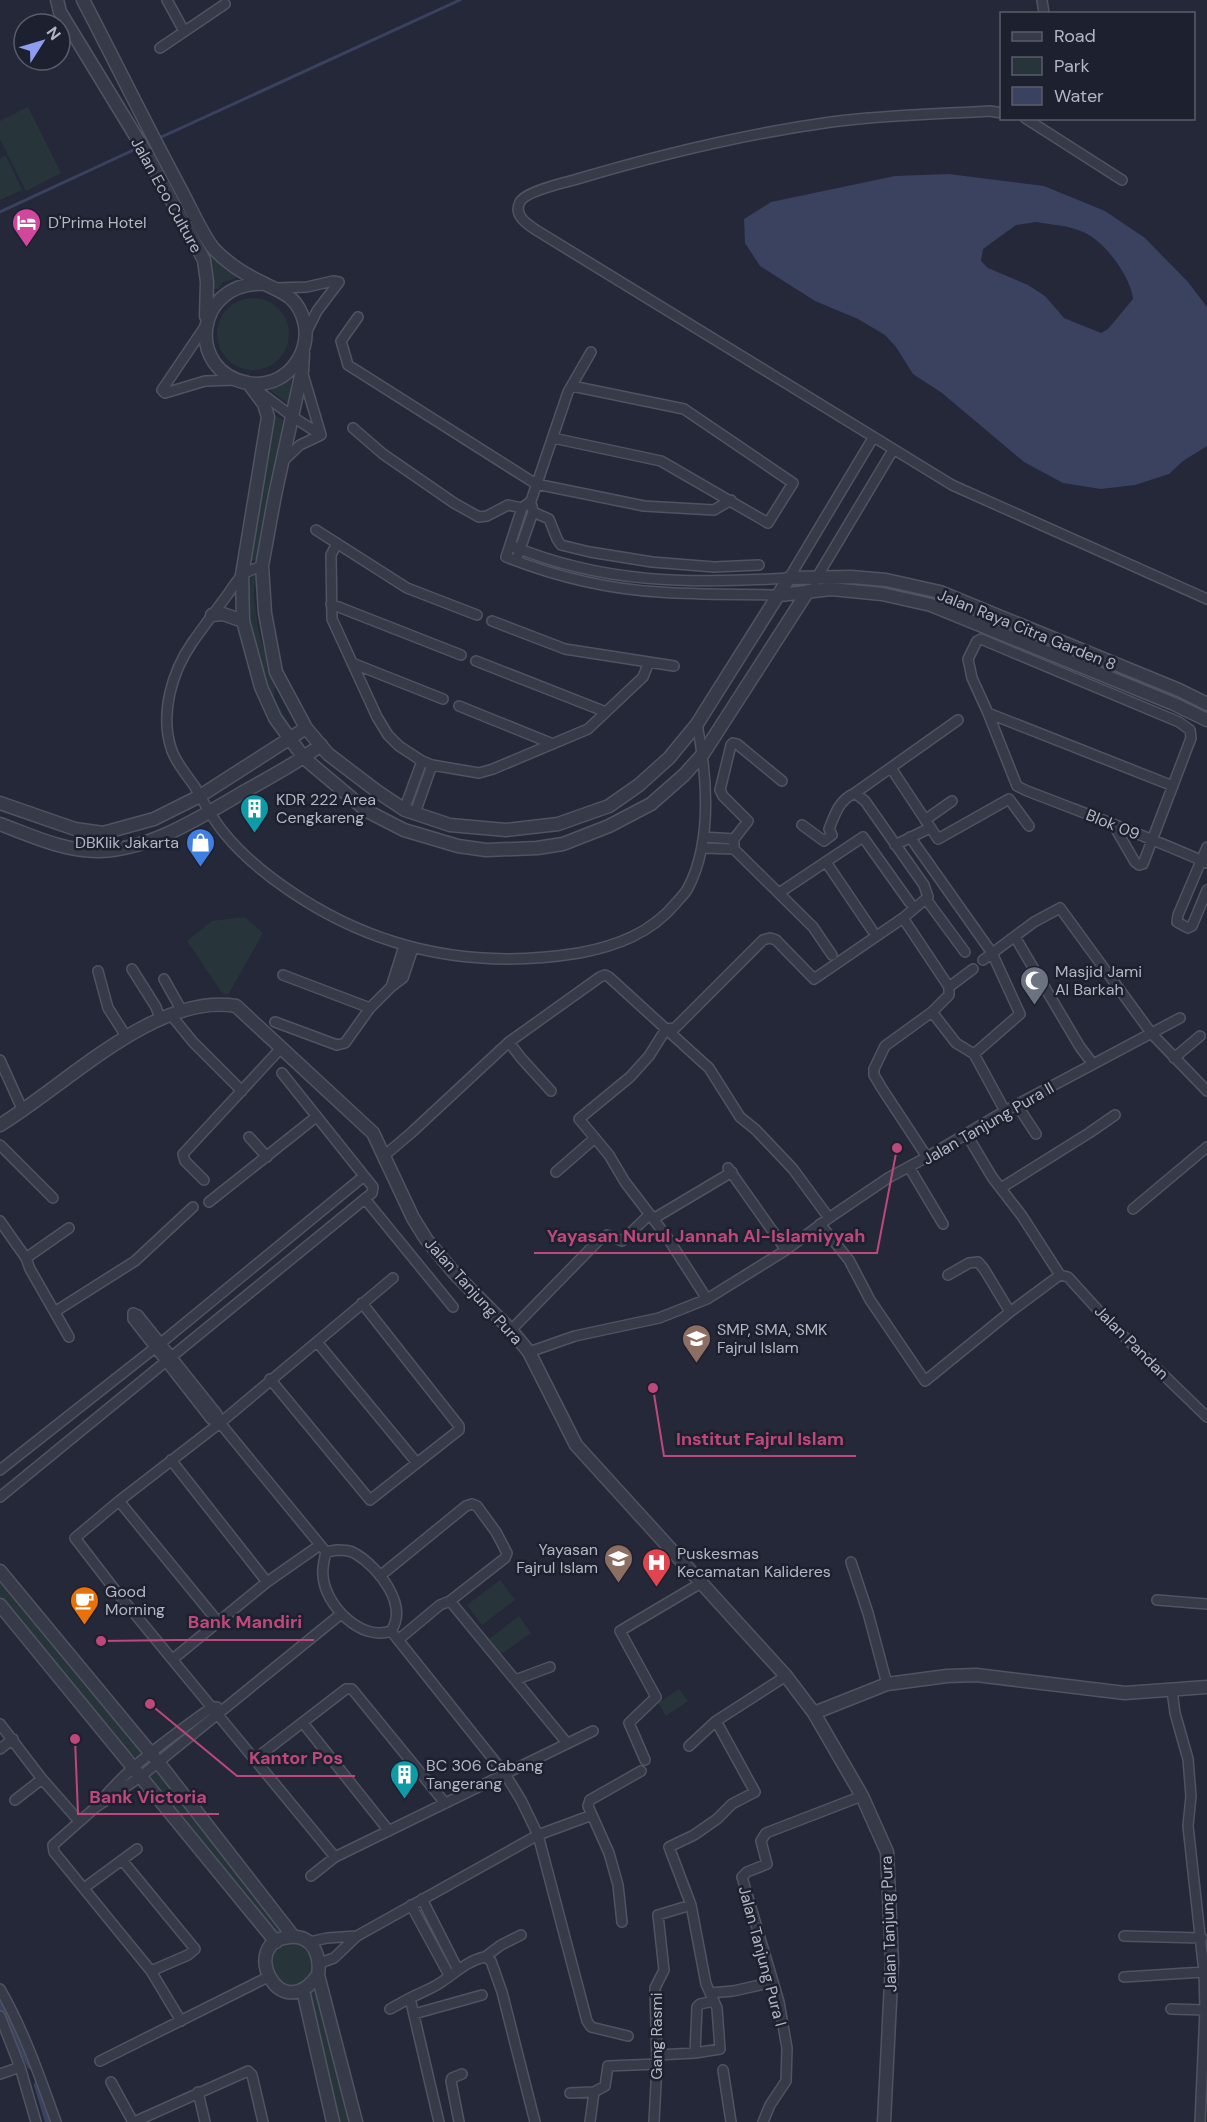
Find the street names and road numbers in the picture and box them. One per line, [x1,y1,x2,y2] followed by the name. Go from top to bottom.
[126,134,207,257] street label: Jalan Eco Culture
[934,584,1119,675] street label: Jalan Raya Citra Garden 8
[1083,804,1143,845] street label: Blok 09
[919,1077,1058,1170] street label: Jalan Tanjung Pura II
[420,1234,527,1349] street label: Jalan Tanjung Pura
[1090,1301,1173,1384] street label: Jalan Pandan
[876,1855,901,1993] street label: Jalan Tanjung Pura
[734,1884,791,2029] street label: Jalan Tanjung Pura I
[646,1992,667,2080] street label: Gang Rasmi

